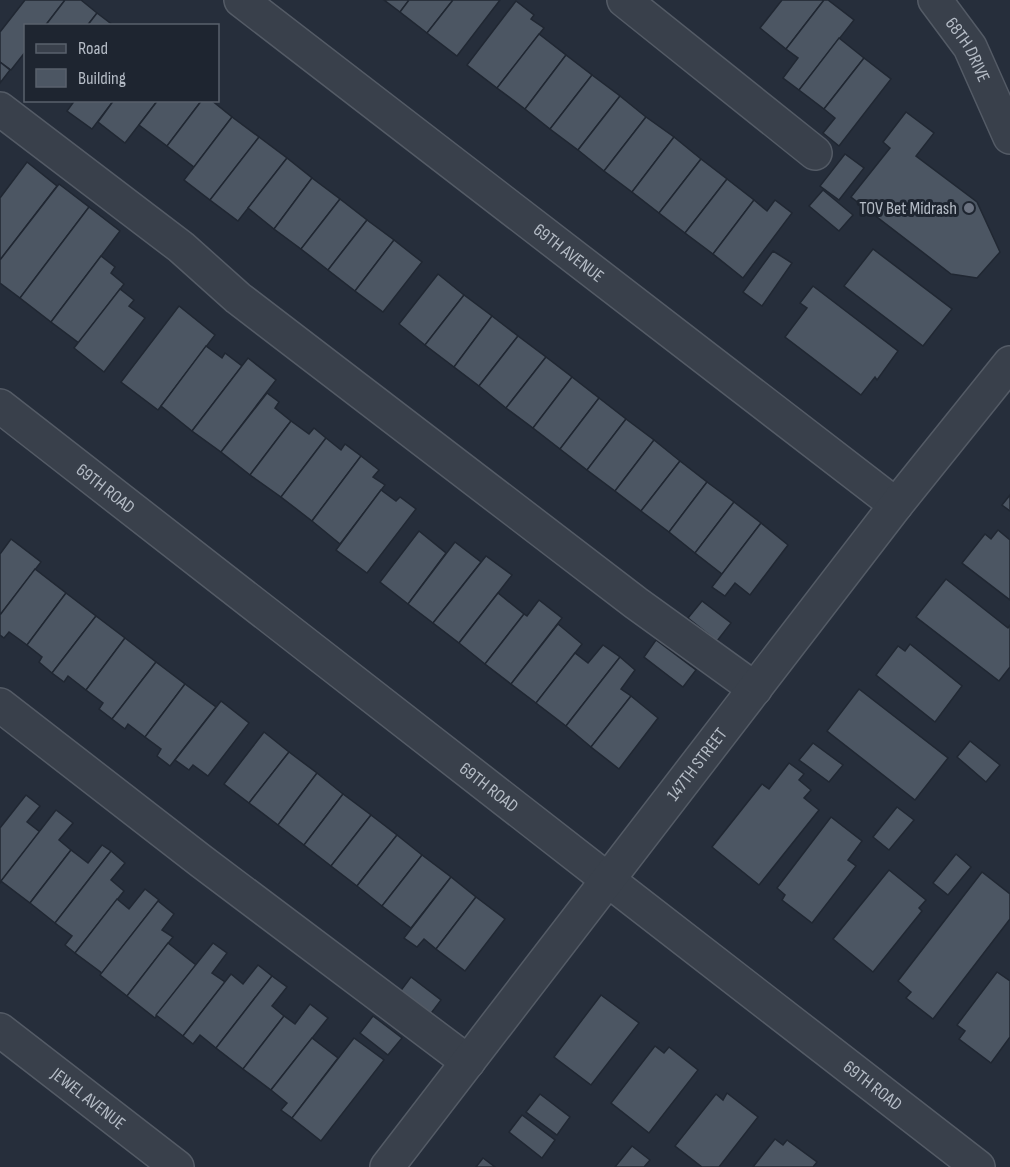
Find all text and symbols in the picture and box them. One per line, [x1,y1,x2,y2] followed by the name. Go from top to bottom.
[941,13,994,85] street label: 68TH DRIVE
[24,24,219,102] legend
[78,38,108,59] text: Road
[78,68,126,89] text: Building
[859,198,957,219] place label: TOV Bet Midrash
[962,201,976,215] marker: TOV Bet Midrash
[529,219,608,287] street label: 69TH AVENUE
[72,459,139,518] street label: 69TH ROAD
[662,724,732,805] street label: 147TH STREET
[455,758,522,817] street label: 69TH ROAD
[839,1056,906,1115] street label: 69TH ROAD
[46,1063,130,1134] street label: JEWEL AVENUE

